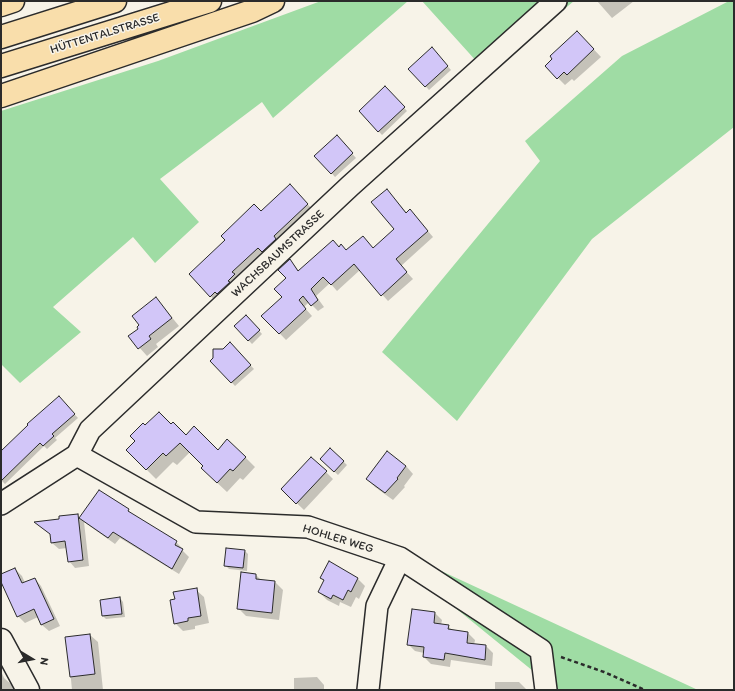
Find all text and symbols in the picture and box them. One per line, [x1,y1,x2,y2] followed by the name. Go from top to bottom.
[49,11,161,57] street label: HÜTTENTALSTRASSE
[229,207,327,301] street label: WACHSBAUMSTRASSE
[301,521,375,557] street label: HOHLER WEG
[12,639,52,679] north arrow
[37,656,51,666] text: N

